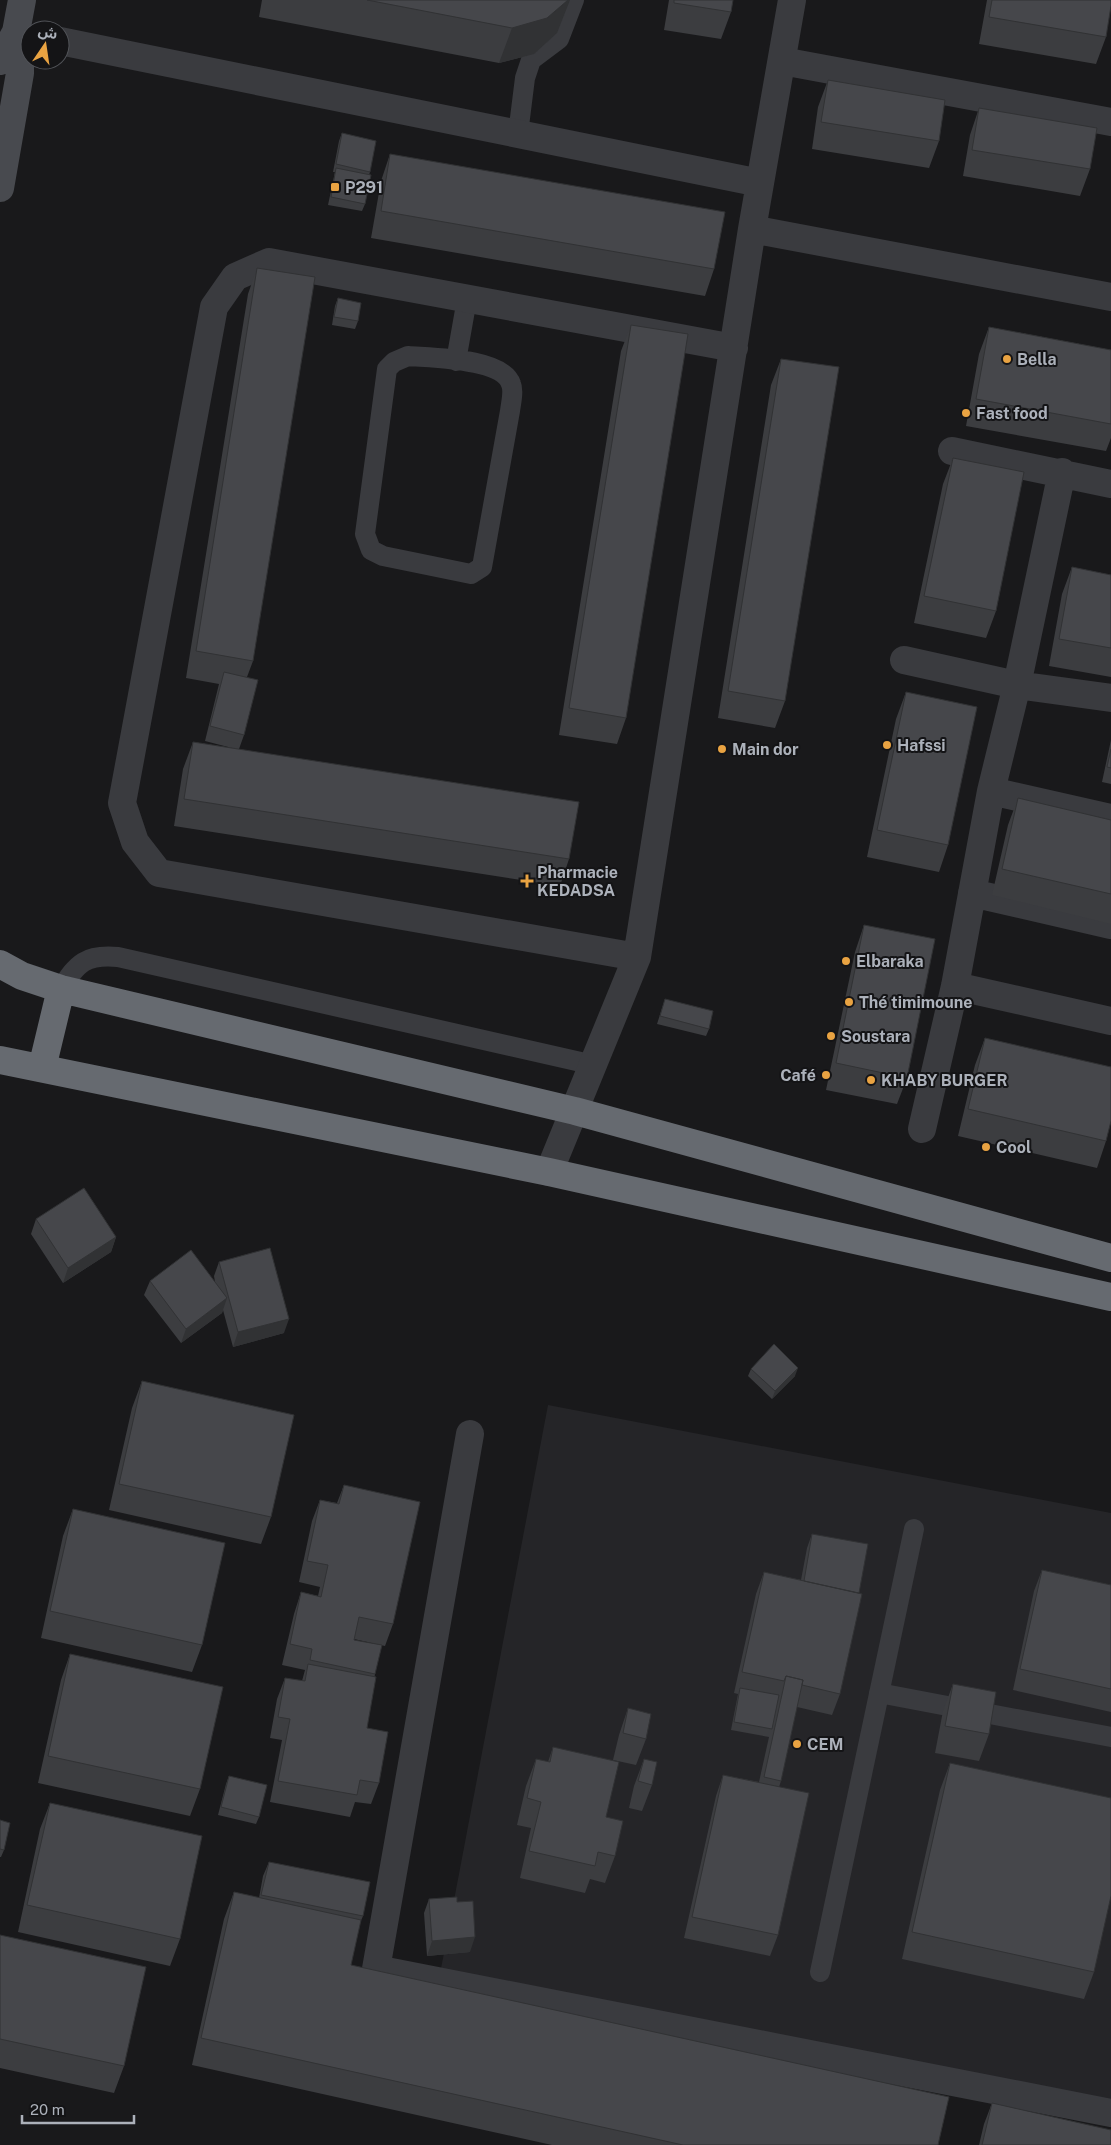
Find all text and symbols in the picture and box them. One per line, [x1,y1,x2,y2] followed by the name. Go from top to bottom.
[20,20,70,70] north arrow
[37,22,59,42] text: ش
[345,178,383,197] place label: P291
[329,181,341,193] marker: P291
[1017,350,1057,369] place label: Bella
[1001,353,1013,365] marker: Bella
[976,404,1048,423] place label: Fast food
[960,407,972,419] marker: Fast food
[897,736,946,755] place label: Hafssi
[881,739,893,751] marker: Hafssi
[732,740,799,759] place label: Main dor
[716,743,728,755] marker: Main dor
[537,863,618,900] place label: Pharmacie KEDADSA
[521,875,533,887] marker: Pharmacie KEDADSA
[856,952,924,971] place label: Elbaraka
[840,955,852,967] marker: Elbaraka
[859,993,973,1012] place label: Thé timimoune
[843,996,855,1008] marker: Thé timimoune
[841,1027,910,1046] place label: Soustara
[825,1030,837,1042] marker: Soustara
[780,1066,816,1085] place label: Café
[820,1069,832,1081] marker: Café
[881,1071,1008,1090] place label: KHABY BURGER
[865,1074,877,1086] marker: KHABY BURGER
[996,1138,1031,1157] place label: Cool
[980,1141,992,1153] marker: Cool
[807,1735,843,1754] place label: CEM
[791,1738,803,1750] marker: CEM
[22,2092,135,2124] scale bar
[30,2101,65,2118] text: 20 m

